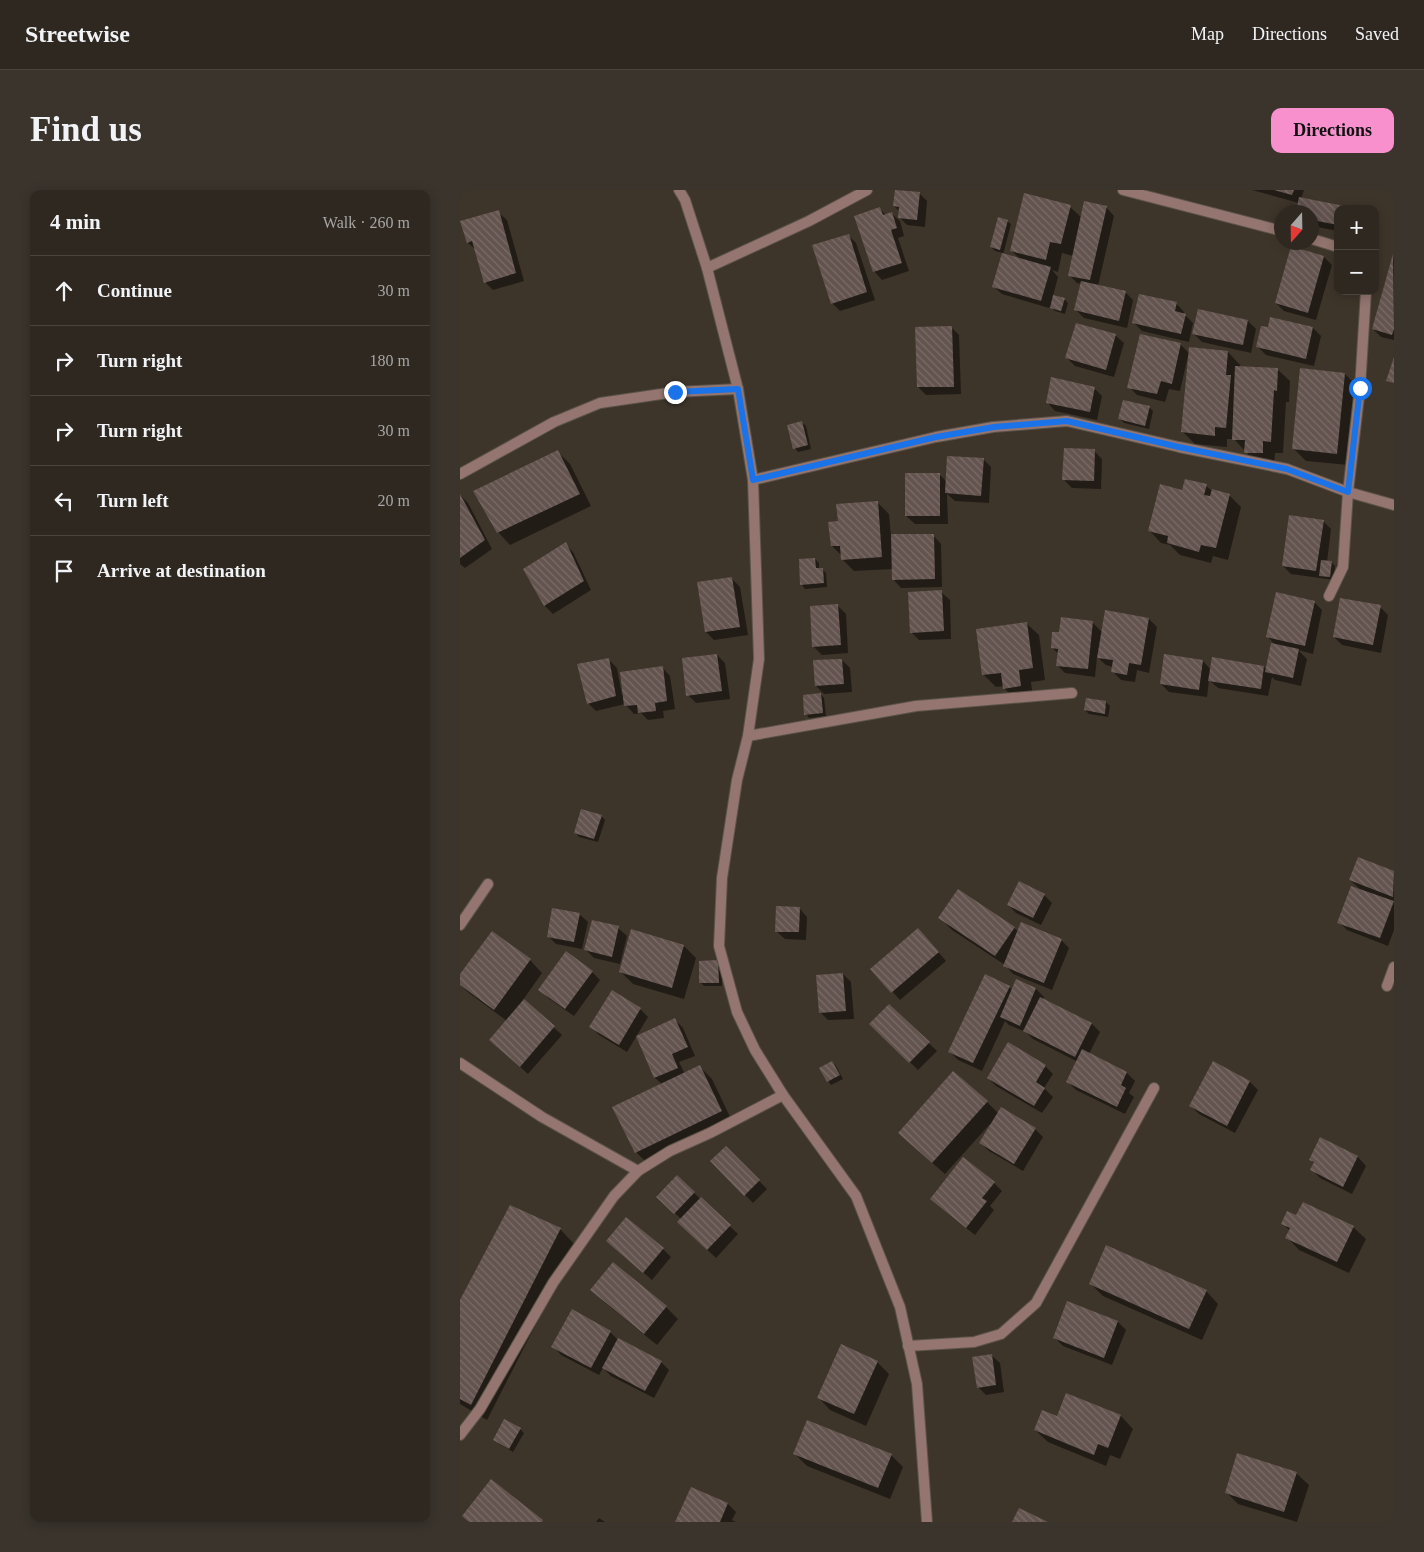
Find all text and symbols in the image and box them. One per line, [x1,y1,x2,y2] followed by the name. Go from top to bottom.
[25,21,130,47] text: Streetwise
[1191,24,1224,44] text: Map
[1252,24,1327,44] text: Directions
[1355,24,1399,44] text: Saved
[1271,108,1394,153] button: Directions
[30,110,142,149] text: Find us
[1274,205,1319,250] north arrow
[1334,205,1379,295] map controls
[1334,205,1379,250] button: +
[50,210,101,234] text: 4 min
[323,214,410,231] text: Walk · 260 m
[1334,250,1379,295] button: −
[50,277,78,305] icon: ahead
[97,280,172,301] text: Continue
[378,282,410,299] text: 30 m
[50,347,78,375] icon: right
[97,350,182,371] text: Turn right
[370,352,410,369] text: 180 m
[1349,377,1372,400] route start
[664,381,687,404] route end
[50,417,78,445] icon: right
[97,420,182,441] text: Turn right
[378,422,410,439] text: 30 m
[50,487,78,515] icon: left
[97,490,169,511] text: Turn left
[378,492,410,509] text: 20 m
[50,557,78,585] icon: arrive
[97,560,266,581] text: Arrive at destination

